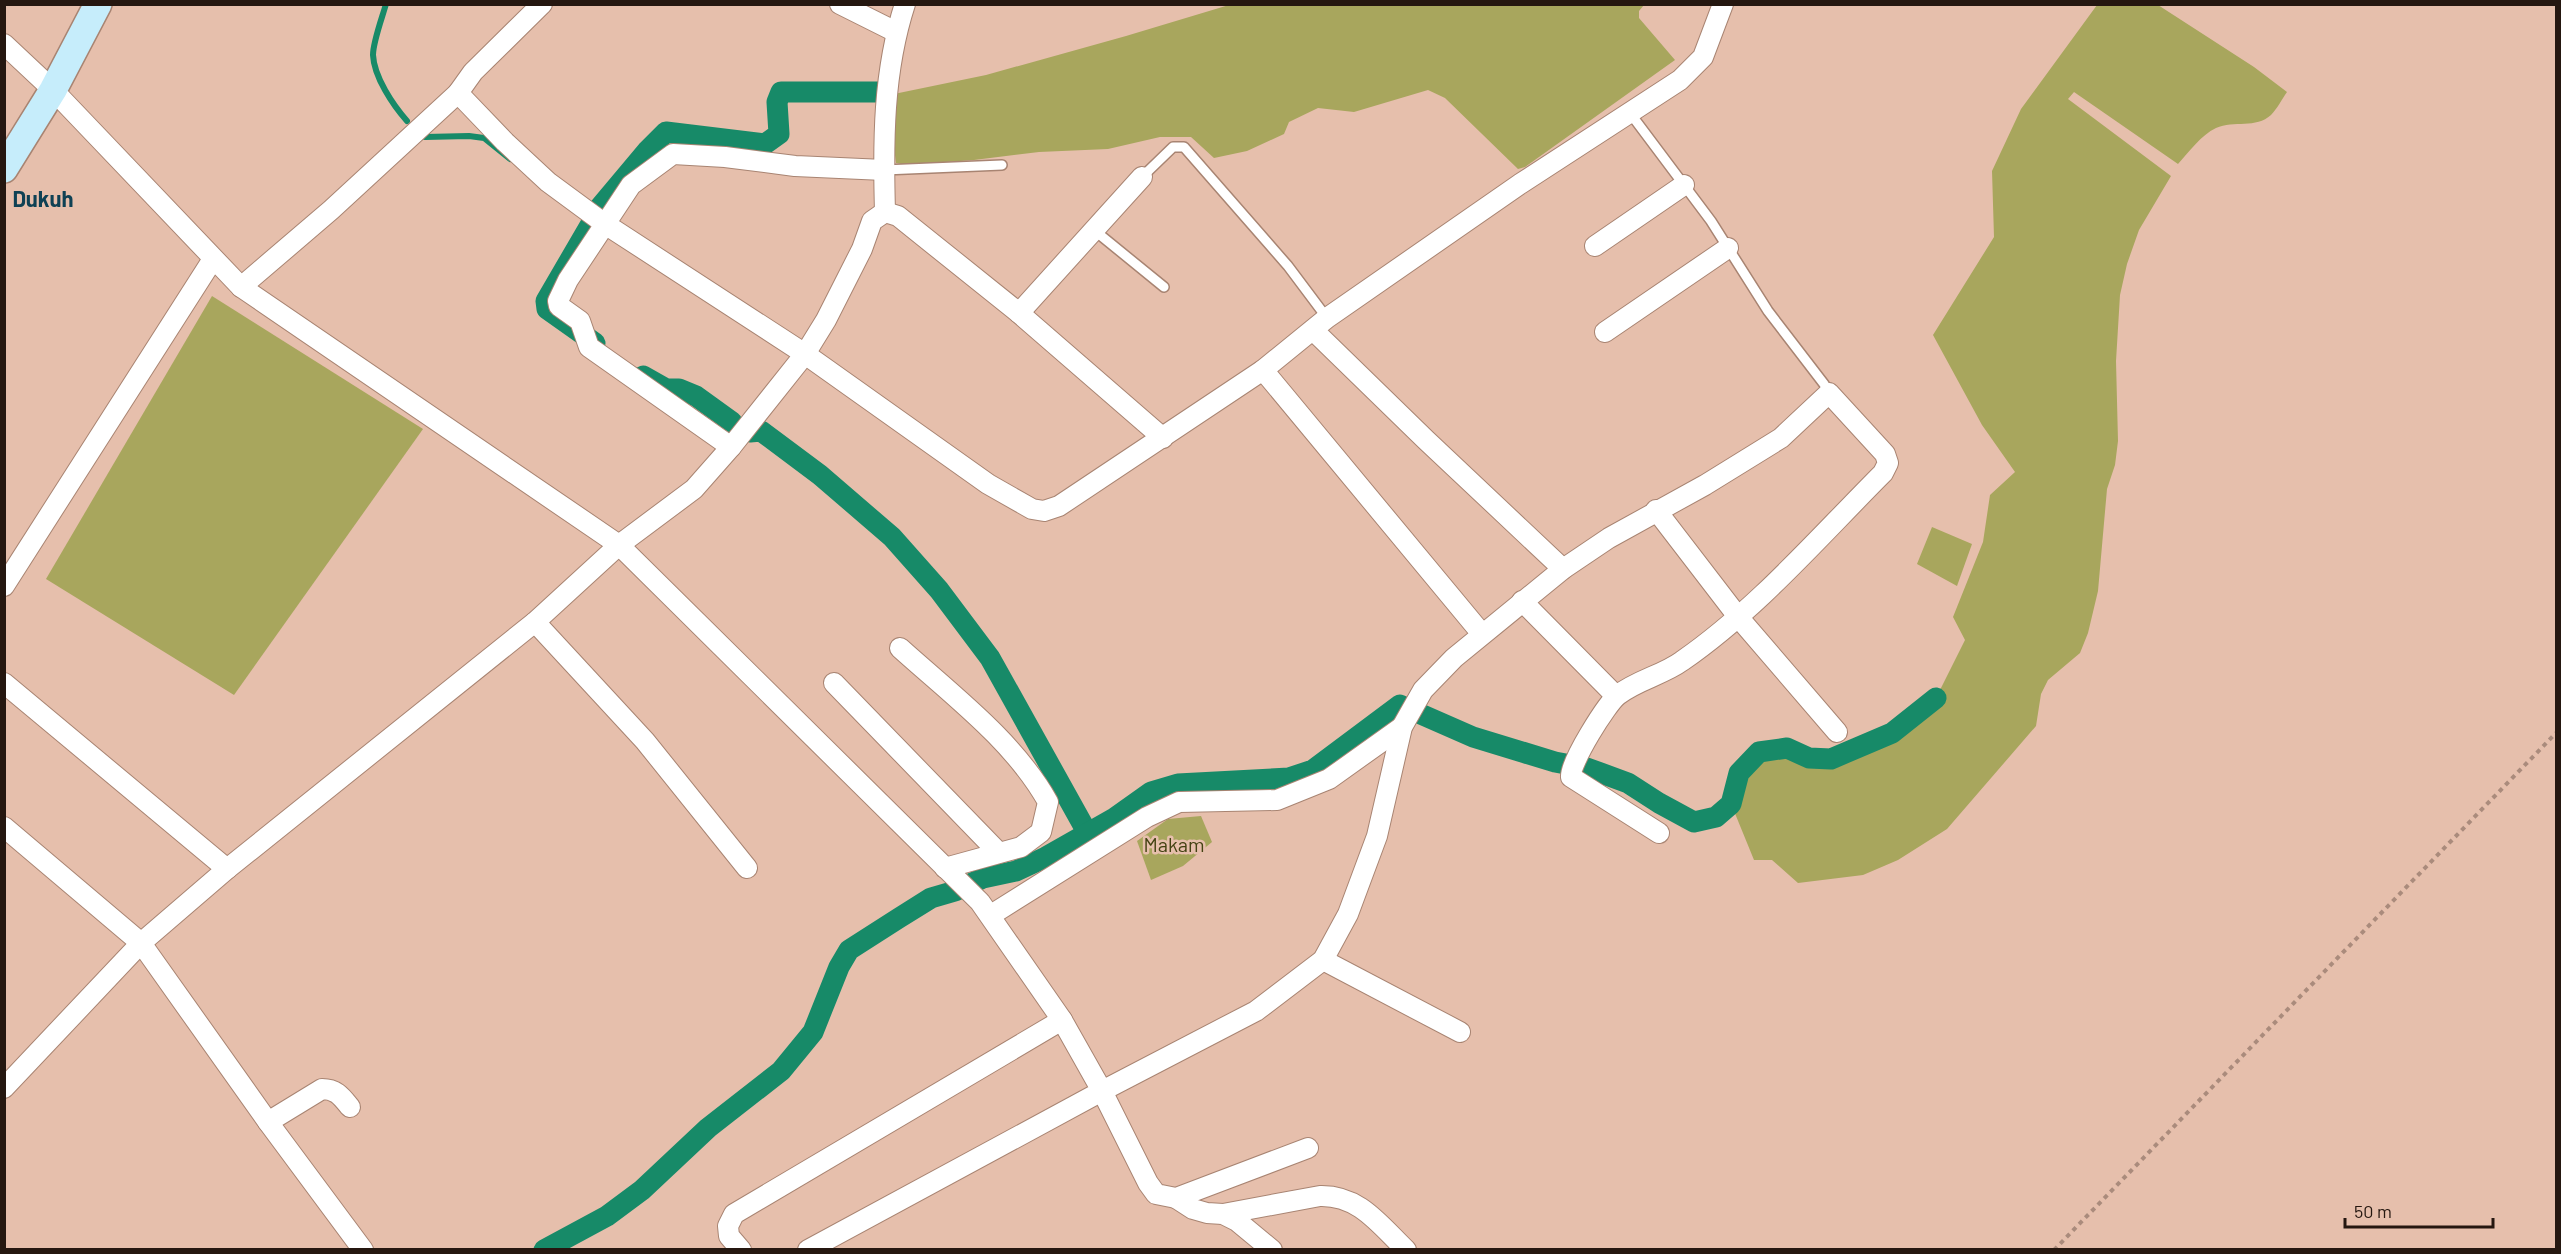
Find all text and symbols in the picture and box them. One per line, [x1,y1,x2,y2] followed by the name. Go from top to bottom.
[12,185,74,211] district label: Dukuh
[1143,832,1205,856] park label: Makam
[2345,1191,2494,1229] scale bar
[2354,1200,2392,1222] text: 50 m

